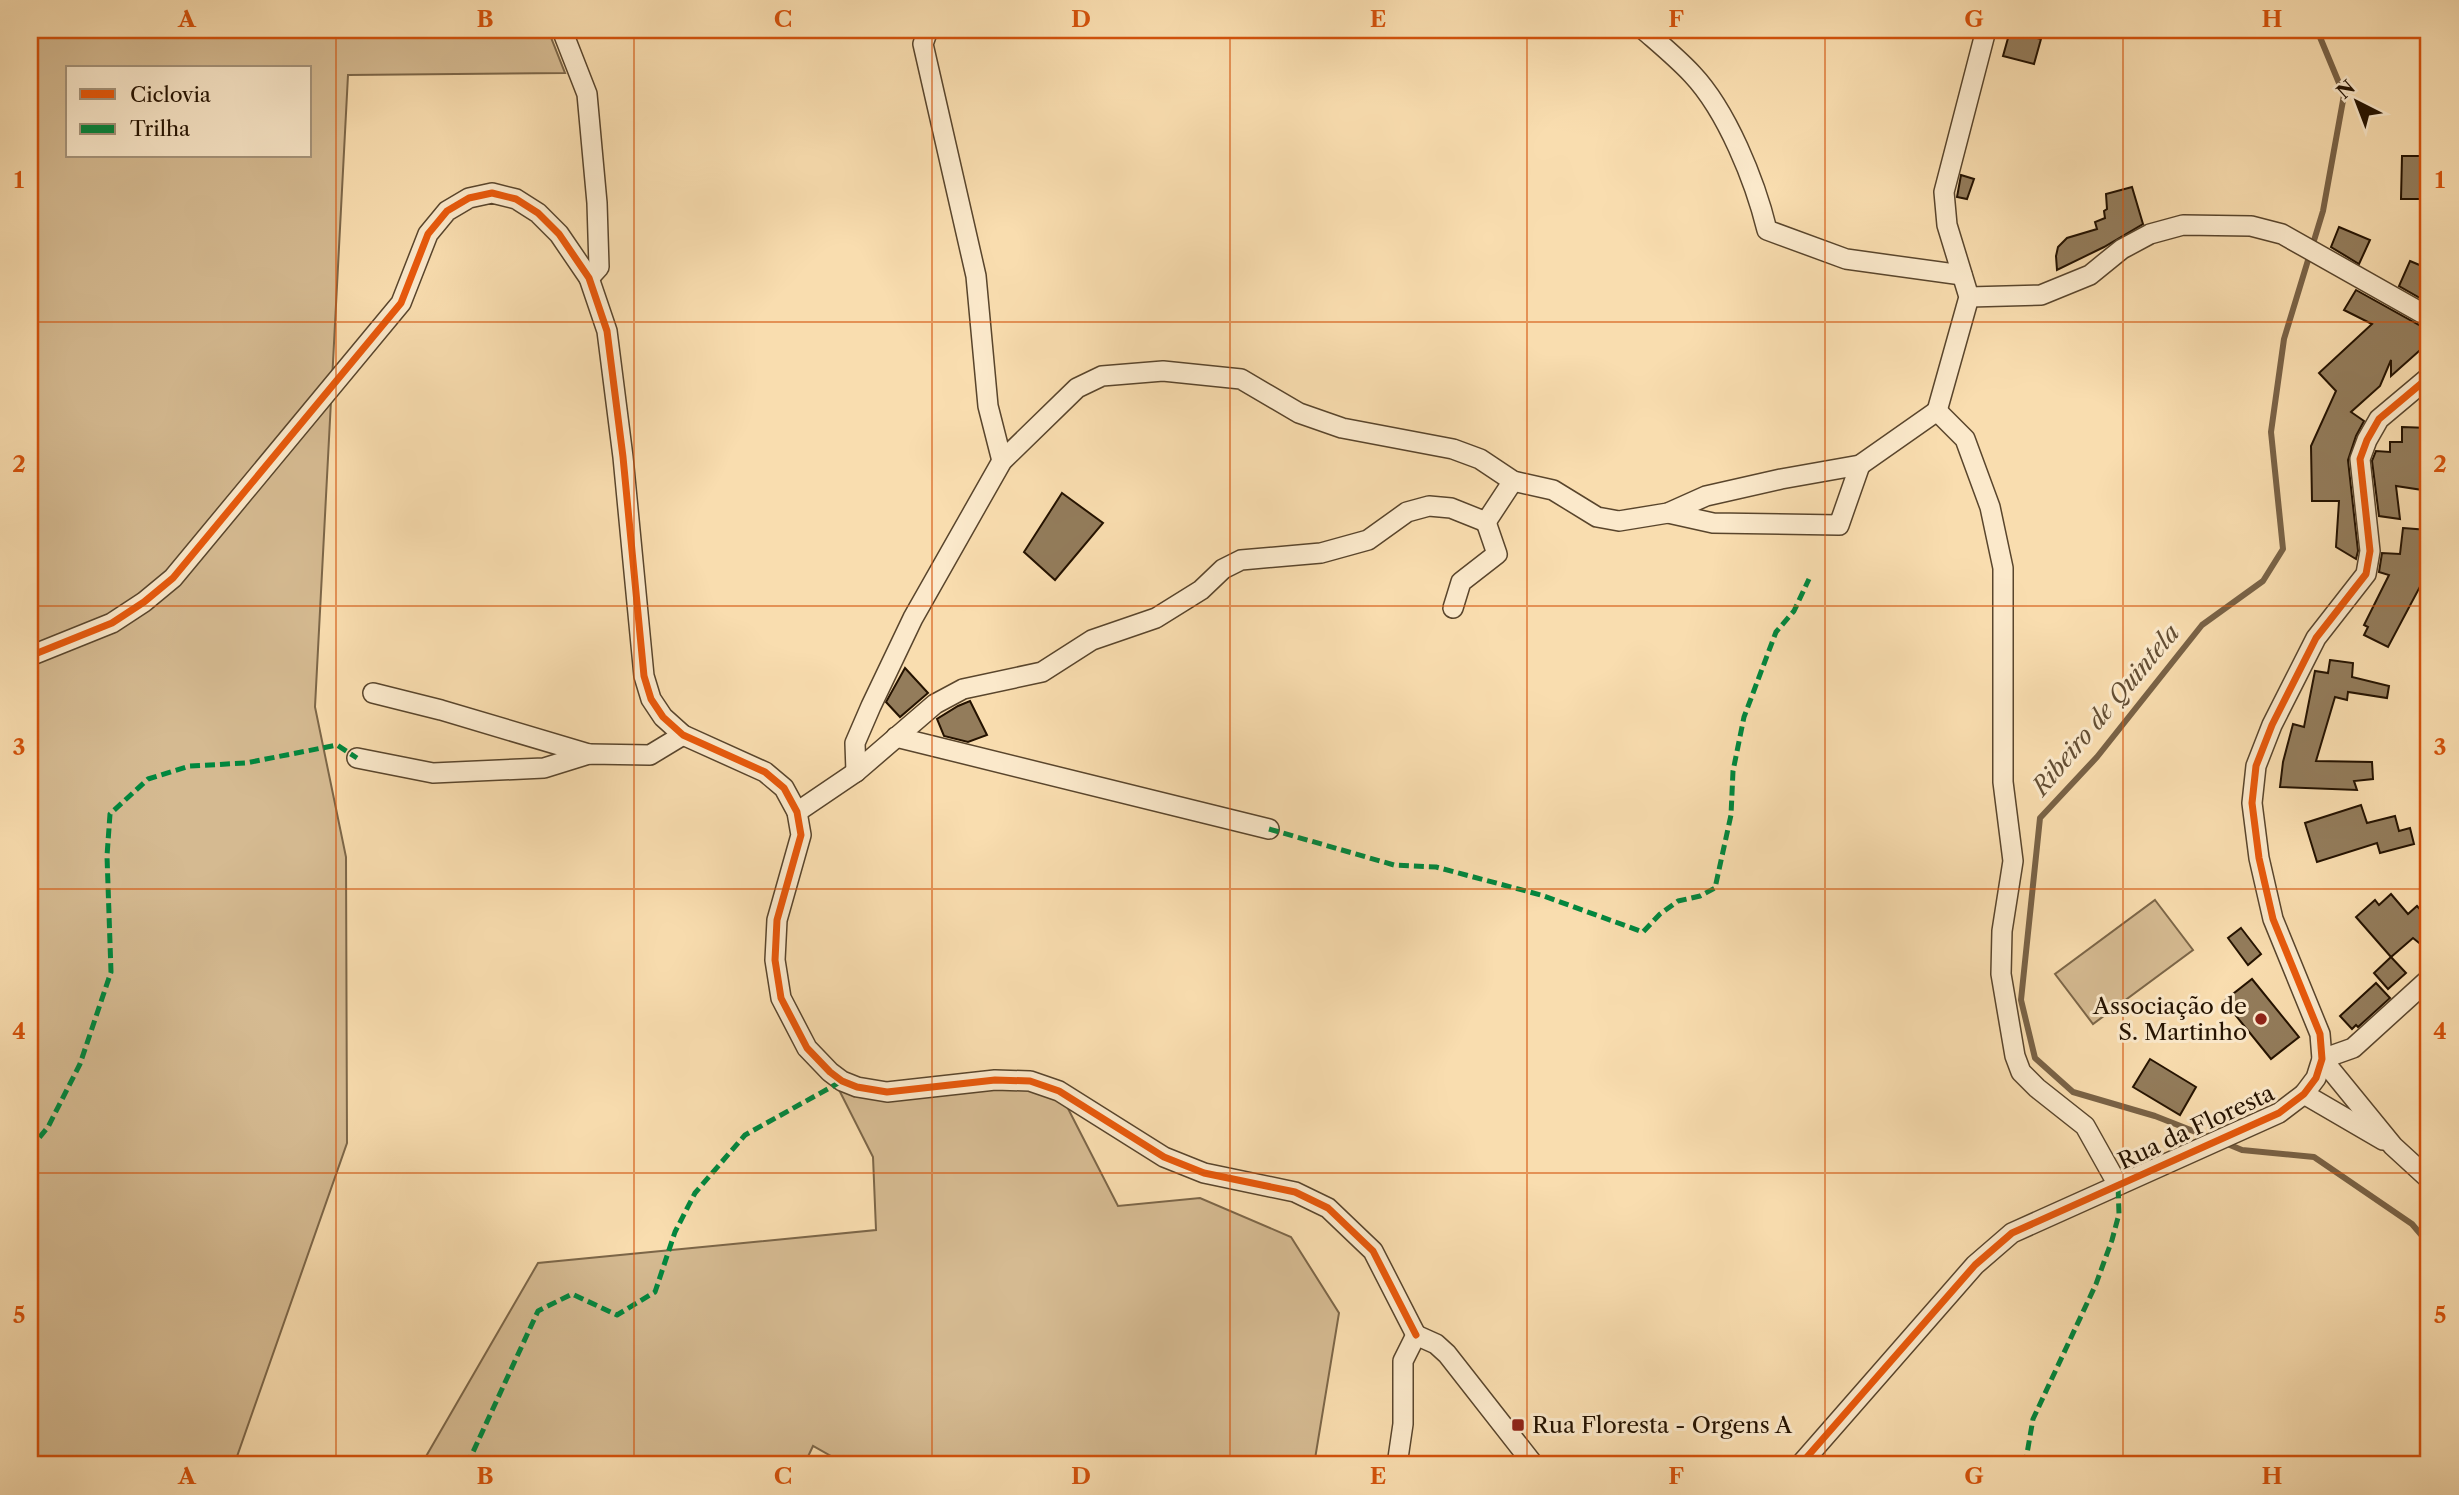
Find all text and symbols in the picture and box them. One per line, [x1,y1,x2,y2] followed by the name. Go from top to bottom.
[177,5,197,33] text: A
[476,5,494,33] text: B
[774,5,792,33] text: C
[1071,5,1091,33] text: D
[1370,5,1386,33] text: E
[1668,5,1684,33] text: F
[1964,5,1984,33] text: G
[2262,5,2283,33] text: H
[66,66,312,158] legend
[2322,66,2392,136] north arrow
[2332,76,2360,104] text: N
[130,82,212,107] text: Ciclovia
[130,116,191,141] text: Trilha
[14,166,25,194] text: 1
[2435,166,2446,194] text: 1
[12,450,26,478] text: 2
[2433,450,2447,478] text: 2
[2024,618,2185,802] water label: Ribeiro de Quintela
[13,733,26,761] text: 3
[2434,733,2447,761] text: 3
[2092,992,2247,1046] place label: Associação de S. Martinho
[2253,1011,2269,1027] marker: Associação de S. Martinho
[12,1017,26,1045] text: 4
[2433,1017,2447,1045] text: 4
[2113,1078,2279,1175] street label: Rua da Floresta
[13,1301,25,1329] text: 5
[2434,1301,2446,1329] text: 5
[1532,1411,1793,1439] place label: Rua Floresta - Orgens A
[1510,1417,1526,1433] marker: Rua Floresta - Orgens A
[177,1462,197,1490] text: A
[476,1462,494,1490] text: B
[774,1462,792,1490] text: C
[1071,1462,1091,1490] text: D
[1370,1462,1386,1490] text: E
[1668,1462,1684,1490] text: F
[1964,1462,1984,1490] text: G
[2262,1462,2283,1490] text: H

